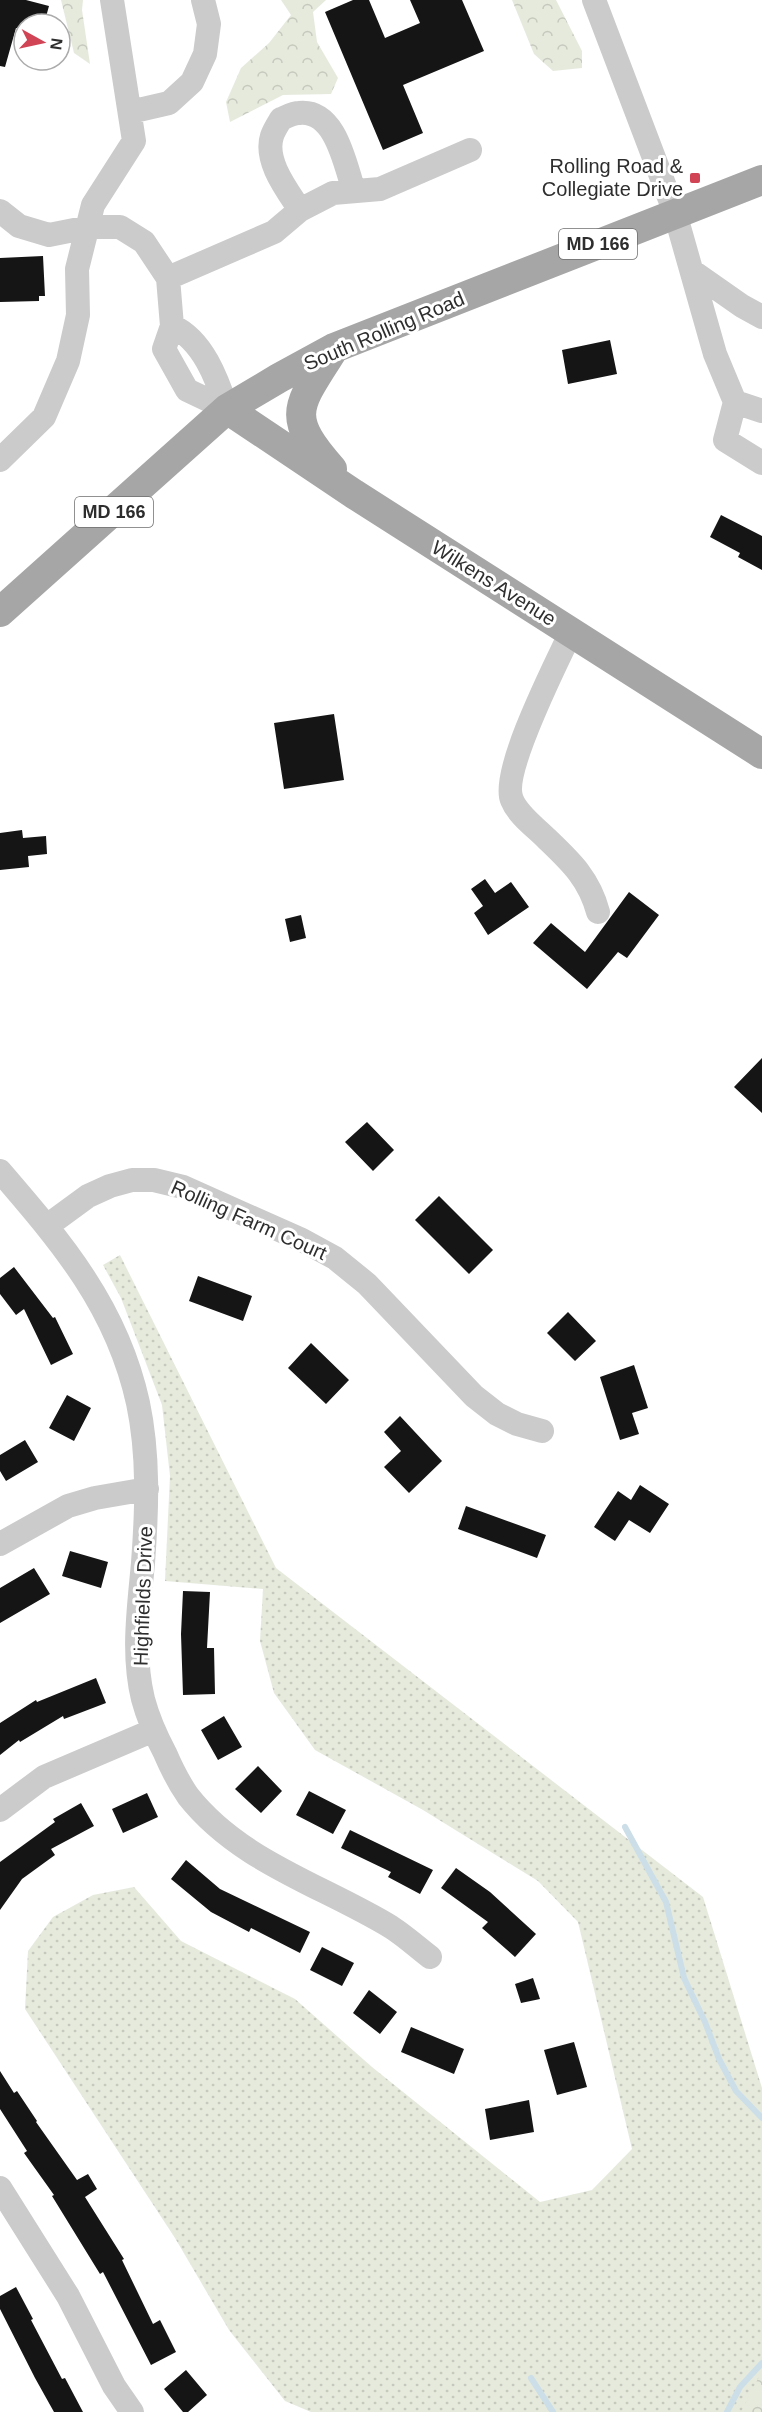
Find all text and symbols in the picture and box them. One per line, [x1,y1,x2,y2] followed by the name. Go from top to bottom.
[12,12,72,72] north arrow
[47,37,66,51] text: N
[542,155,684,200] place label: Rolling Road & Collegiate Drive
[688,171,702,185] marker: Rolling Road & Collegiate Drive
[559,229,637,259] road number: MD 166
[300,287,468,375] street label: South Rolling Road
[75,497,153,527] road number: MD 166
[428,536,560,630] street label: Wilkens Avenue
[168,1176,331,1264] street label: Rolling Farm Court
[130,1526,156,1666] street label: Highfields Drive

